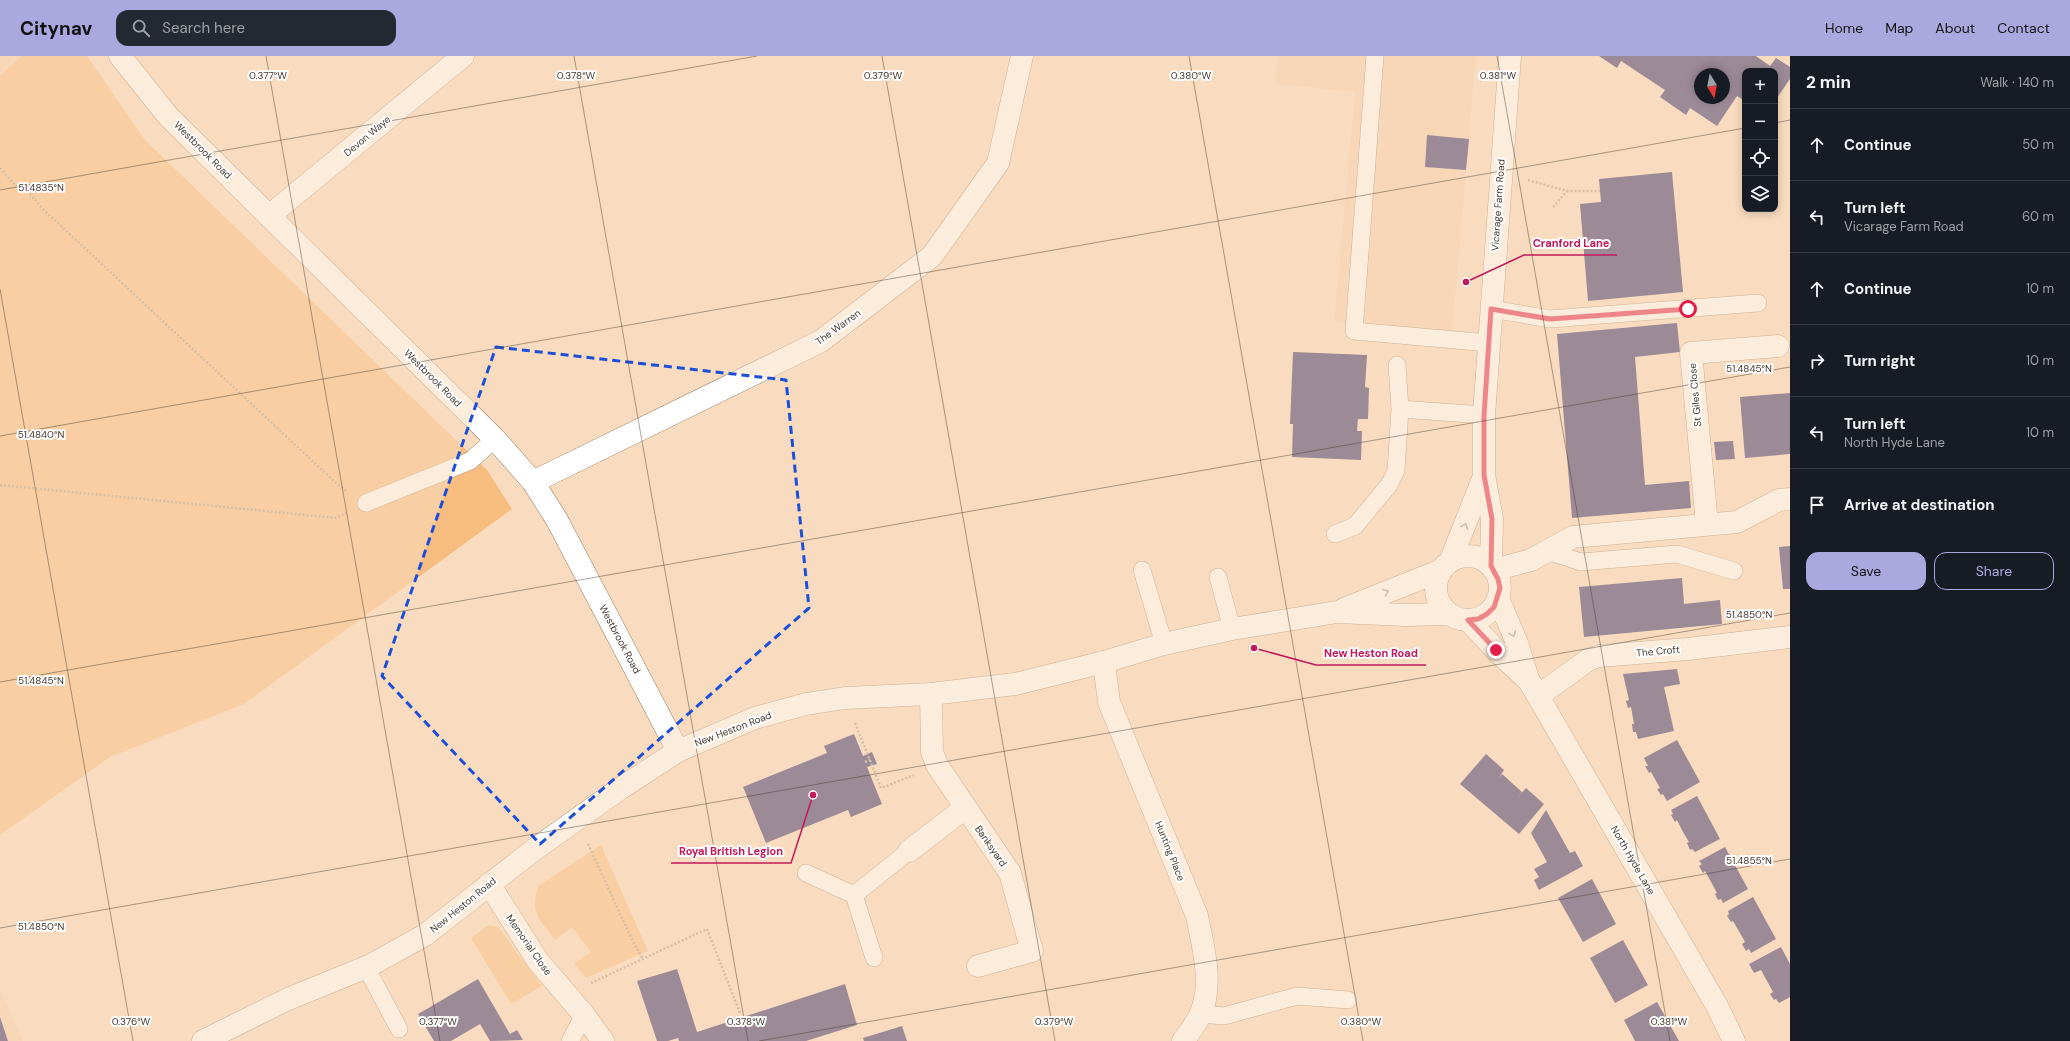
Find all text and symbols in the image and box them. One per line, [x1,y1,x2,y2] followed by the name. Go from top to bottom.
[116,10,396,46] search box
[20,16,92,41] text: Citynav
[130,17,152,39] icon: search
[162,18,245,38] text: Search here
[1825,19,1863,37] text: Home
[1885,19,1913,37] text: Map
[1935,19,1975,37] text: About
[1997,19,2050,37] text: Contact
[1694,68,1730,104] north arrow
[1742,68,1778,212] map controls
[1742,68,1778,104] button: +
[249,69,287,82] text: 0.377°W
[557,69,596,82] text: 0.378°W
[864,69,903,82] text: 0.379°W
[1171,69,1211,82] text: 0.380°W
[1480,69,1517,82] text: 0.381°W
[1806,71,1851,93] text: 2 min
[1980,74,2054,91] text: Walk · 140 m
[1742,104,1778,140] button: −
[341,113,393,159] street label: Devon Waye
[171,118,235,182] street label: Westbrook Road
[1806,134,1828,156] icon: ahead
[1844,135,1912,155] text: Continue
[2022,136,2054,153] text: 50 m
[1742,140,1778,176] button: locate
[1488,159,1508,251] street label: Vicarage Farm Road
[1742,176,1778,212] button: layers
[18,181,64,194] text: 51.4835°N
[1844,198,1905,218] text: Turn left
[1806,206,1828,228] icon: left
[2022,208,2054,225] text: 60 m
[1844,218,1964,235] text: Vicarage Farm Road
[1524,232,1617,255] callout: Cranford Lane
[1533,236,1610,250] text: Cranford Lane
[1806,278,1828,300] icon: ahead
[1844,279,1912,299] text: Continue
[2026,280,2054,297] text: 10 m
[1679,300,1697,318] route start
[813,306,863,348] street label: The Warren
[401,346,465,410] street label: Westbrook Road
[1806,350,1828,372] icon: right
[1844,351,1915,371] text: Turn right
[2026,352,2054,369] text: 10 m
[1686,362,1704,427] street label: St Giles Close
[1726,362,1772,375] text: 51.4845°N
[1844,414,1905,434] text: Turn left
[1806,422,1828,444] icon: left
[2026,424,2054,441] text: 10 m
[18,428,64,441] text: 51.4840°N
[1844,434,1945,451] text: North Hyde Lane
[1806,494,1828,516] icon: arrive
[1844,495,1995,515] text: Arrive at destination
[1460,523,1468,531] one-way arrow
[1806,552,1926,590] button: Save
[1934,552,2054,590] button: Share
[1383,589,1390,597] one-way arrow
[596,602,644,676] street label: Westbrook Road
[1726,608,1772,621] text: 51.4850°N
[1508,629,1516,637] one-way arrow
[1487,641,1505,659] route end
[1316,642,1426,665] callout: New Heston Road
[1636,643,1680,659] street label: The Croft
[1324,646,1418,660] text: New Heston Road
[18,674,64,687] text: 51.4845°N
[693,708,773,750] street label: New Heston Road
[1152,819,1188,883] street label: Hunting Place
[972,823,1010,869] street label: Banksyard
[1608,823,1658,897] street label: North Hyde Lane
[671,840,791,863] callout: Royal British Legion
[679,844,783,858] text: Royal British Legion
[1726,854,1772,867] text: 51.4855°N
[427,874,499,936] street label: New Heston Road
[503,912,555,978] street label: Memorial Close
[18,920,64,933] text: 51.4850°N
[112,1015,151,1028] text: 0.376°W
[419,1015,457,1028] text: 0.377°W
[727,1015,766,1028] text: 0.378°W
[1035,1015,1074,1028] text: 0.379°W
[1341,1015,1381,1028] text: 0.380°W
[1651,1015,1688,1028] text: 0.381°W

